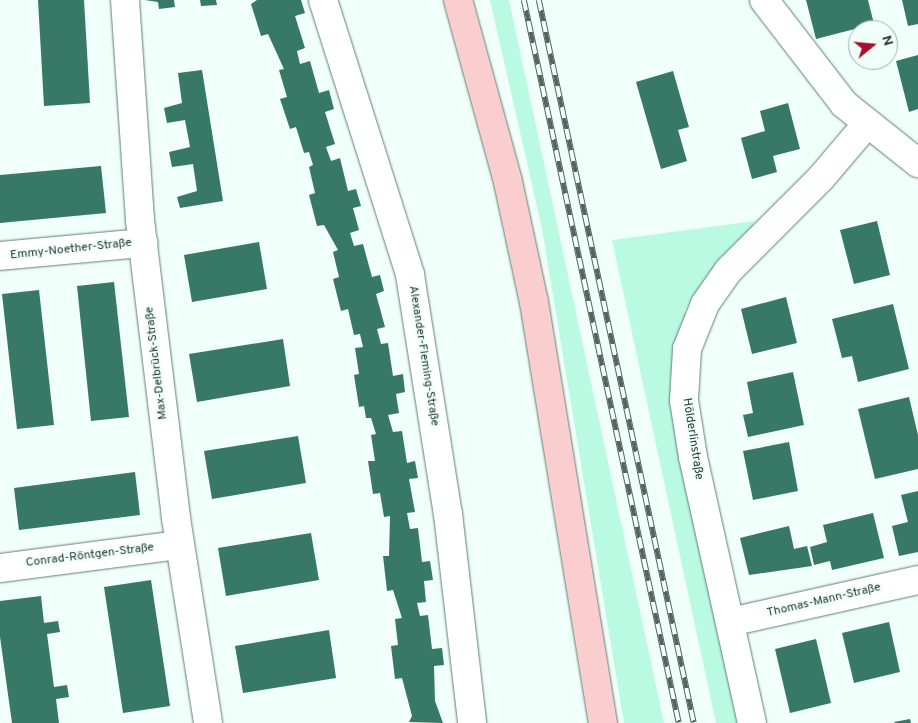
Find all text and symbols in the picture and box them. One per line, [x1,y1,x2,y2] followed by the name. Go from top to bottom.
[848,20,898,70] north arrow
[877,33,896,48] text: N
[10,236,132,264] street label: Emmy-Noether-Straße
[405,285,441,427] street label: Alexander-Fleming-Straße
[143,306,171,420] street label: Max-Delbrück-Straße
[678,397,706,481] street label: Hölderlinstraße
[25,541,155,571] street label: Conrad-Röntgen-Straße
[766,581,882,621] street label: Thomas-Mann-Straße

